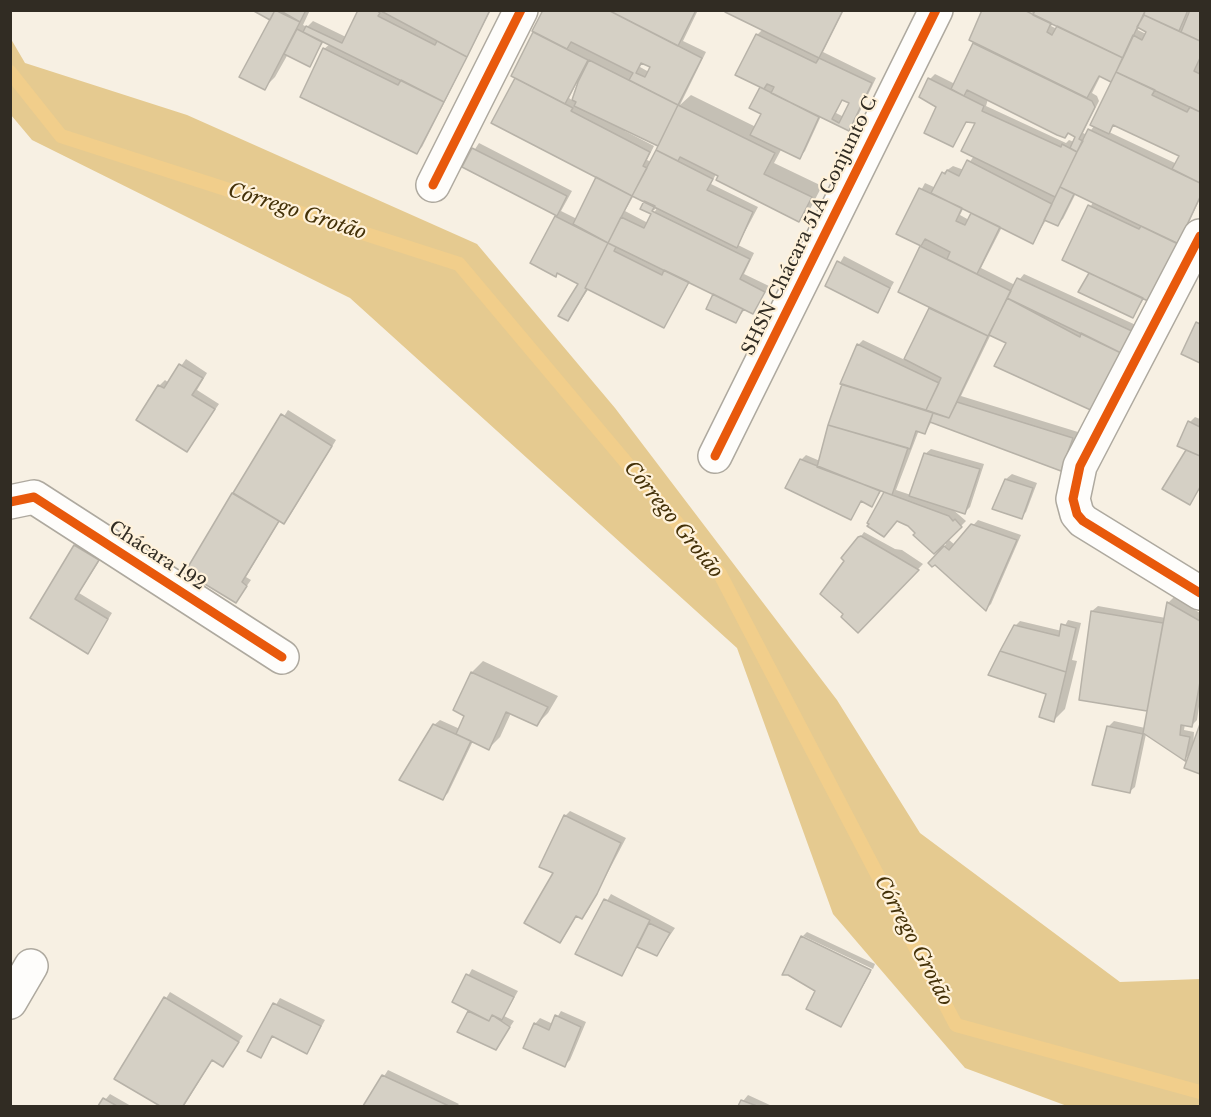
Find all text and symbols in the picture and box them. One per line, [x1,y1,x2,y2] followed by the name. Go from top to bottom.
[738,93,882,359] street label: SHSN Chácara 51A Conjunto C
[225,178,369,246] water label: Córrego Grotão
[618,457,728,583] water label: Córrego Grotão
[105,517,209,595] street label: Chácara 192
[869,872,957,1010] water label: Córrego Grotão

